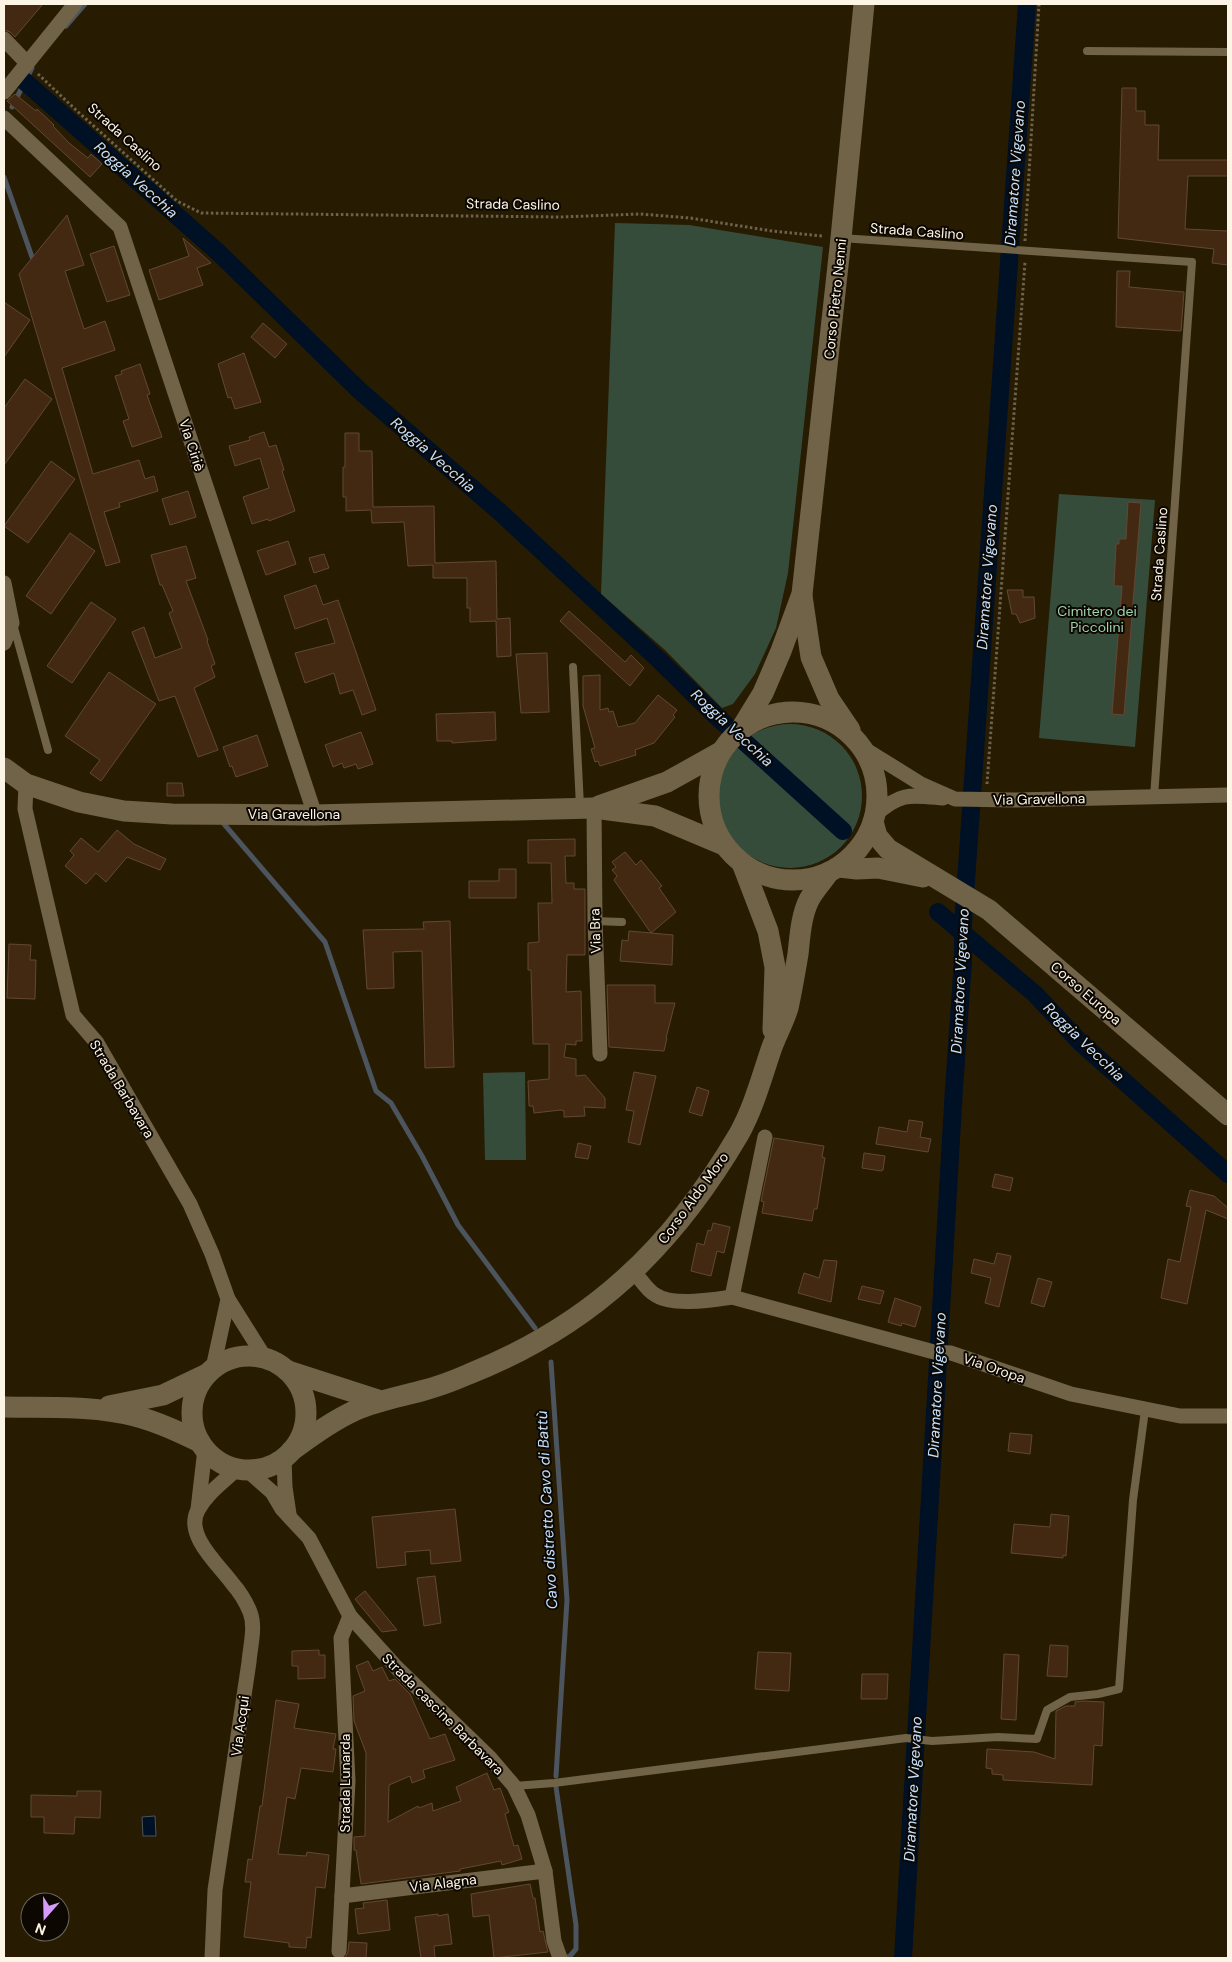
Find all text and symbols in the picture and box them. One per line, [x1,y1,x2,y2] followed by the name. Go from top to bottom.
[84,99,166,175] street label: Strada Caslino
[1000,100,1030,246] water label: Diramatore Vigevano
[90,137,182,223] water label: Roggia Vecchia
[466,194,560,214] street label: Strada Caslino
[869,219,965,243] street label: Strada Caslino
[820,238,850,360] street label: Corso Pietro Nenni
[387,413,479,497] water label: Roggia Vecchia
[175,417,209,473] street label: Via Ciriè
[972,504,1002,650] water label: Diramatore Vigevano
[1147,506,1171,602] street label: Strada Caslino
[1057,602,1137,636] park label: Cimitero dei Piccolini
[687,685,777,771] water label: Roggia Vecchia
[993,789,1085,809] street label: Via Gravellona
[248,805,340,823] street label: Via Gravellona
[585,908,605,954] street label: Via Bra
[946,908,974,1054] water label: Diramatore Vigevano
[1047,957,1125,1029] street label: Corso Europa
[1039,998,1129,1086] water label: Roggia Vecchia
[86,1037,158,1141] street label: Strada Barbavara
[654,1149,732,1247] street label: Corso Aldo Moro
[923,1312,951,1458] water label: Diramatore Vigevano
[961,1349,1027,1387] street label: Via Oropa
[532,1410,562,1610] water label: Cavo distretto Cavo di Battù
[378,1649,508,1779] street label: Strada cascine Barbavara
[227,1694,253,1758] street label: Via Acqui
[899,1716,927,1862] water label: Diramatore Vigevano
[336,1734,354,1832] street label: Strada Lunarda
[408,1870,478,1896] street label: Via Alagna
[20,1892,70,1942] north arrow
[33,1919,48,1939] text: N

